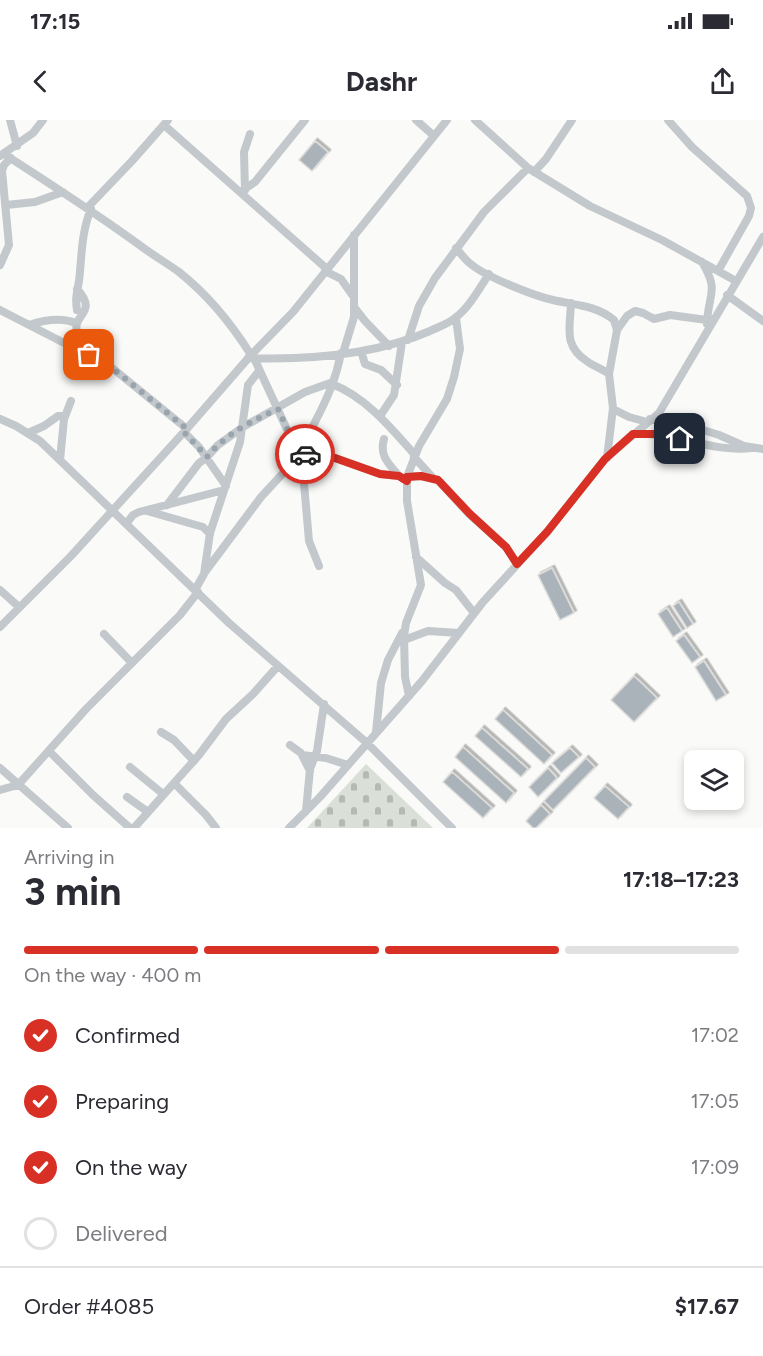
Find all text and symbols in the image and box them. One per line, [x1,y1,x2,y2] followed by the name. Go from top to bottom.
[30,8,80,35] text: 17:15
[24,65,57,98] icon: back
[346,65,417,98] text: Dashr
[706,65,739,98] icon: share
[63,329,114,380] pin
[72,338,105,371] icon: bag
[654,413,705,464] pin
[663,422,696,455] icon: home
[275,424,335,484] courier
[289,438,322,471] icon: car
[684,750,744,810] map controls
[684,750,744,810] button: layers
[24,845,114,869] text: Arriving in
[623,866,739,893] text: 17:18–17:23
[24,868,121,915] text: 3 min
[24,963,201,987] text: On the way · 400 m
[24,1019,57,1052] icon: check
[75,1022,180,1049] text: Confirmed
[691,1023,739,1047] text: 17:02
[24,1085,57,1118] icon: check
[75,1088,169,1115] text: Preparing
[691,1089,739,1113] text: 17:05
[24,1151,57,1184] icon: check
[75,1154,187,1181] text: On the way
[691,1155,739,1179] text: 17:09
[75,1220,168,1247] text: Delivered
[24,1293,154,1320] text: Order #4085
[675,1293,739,1320] text: $17.67

